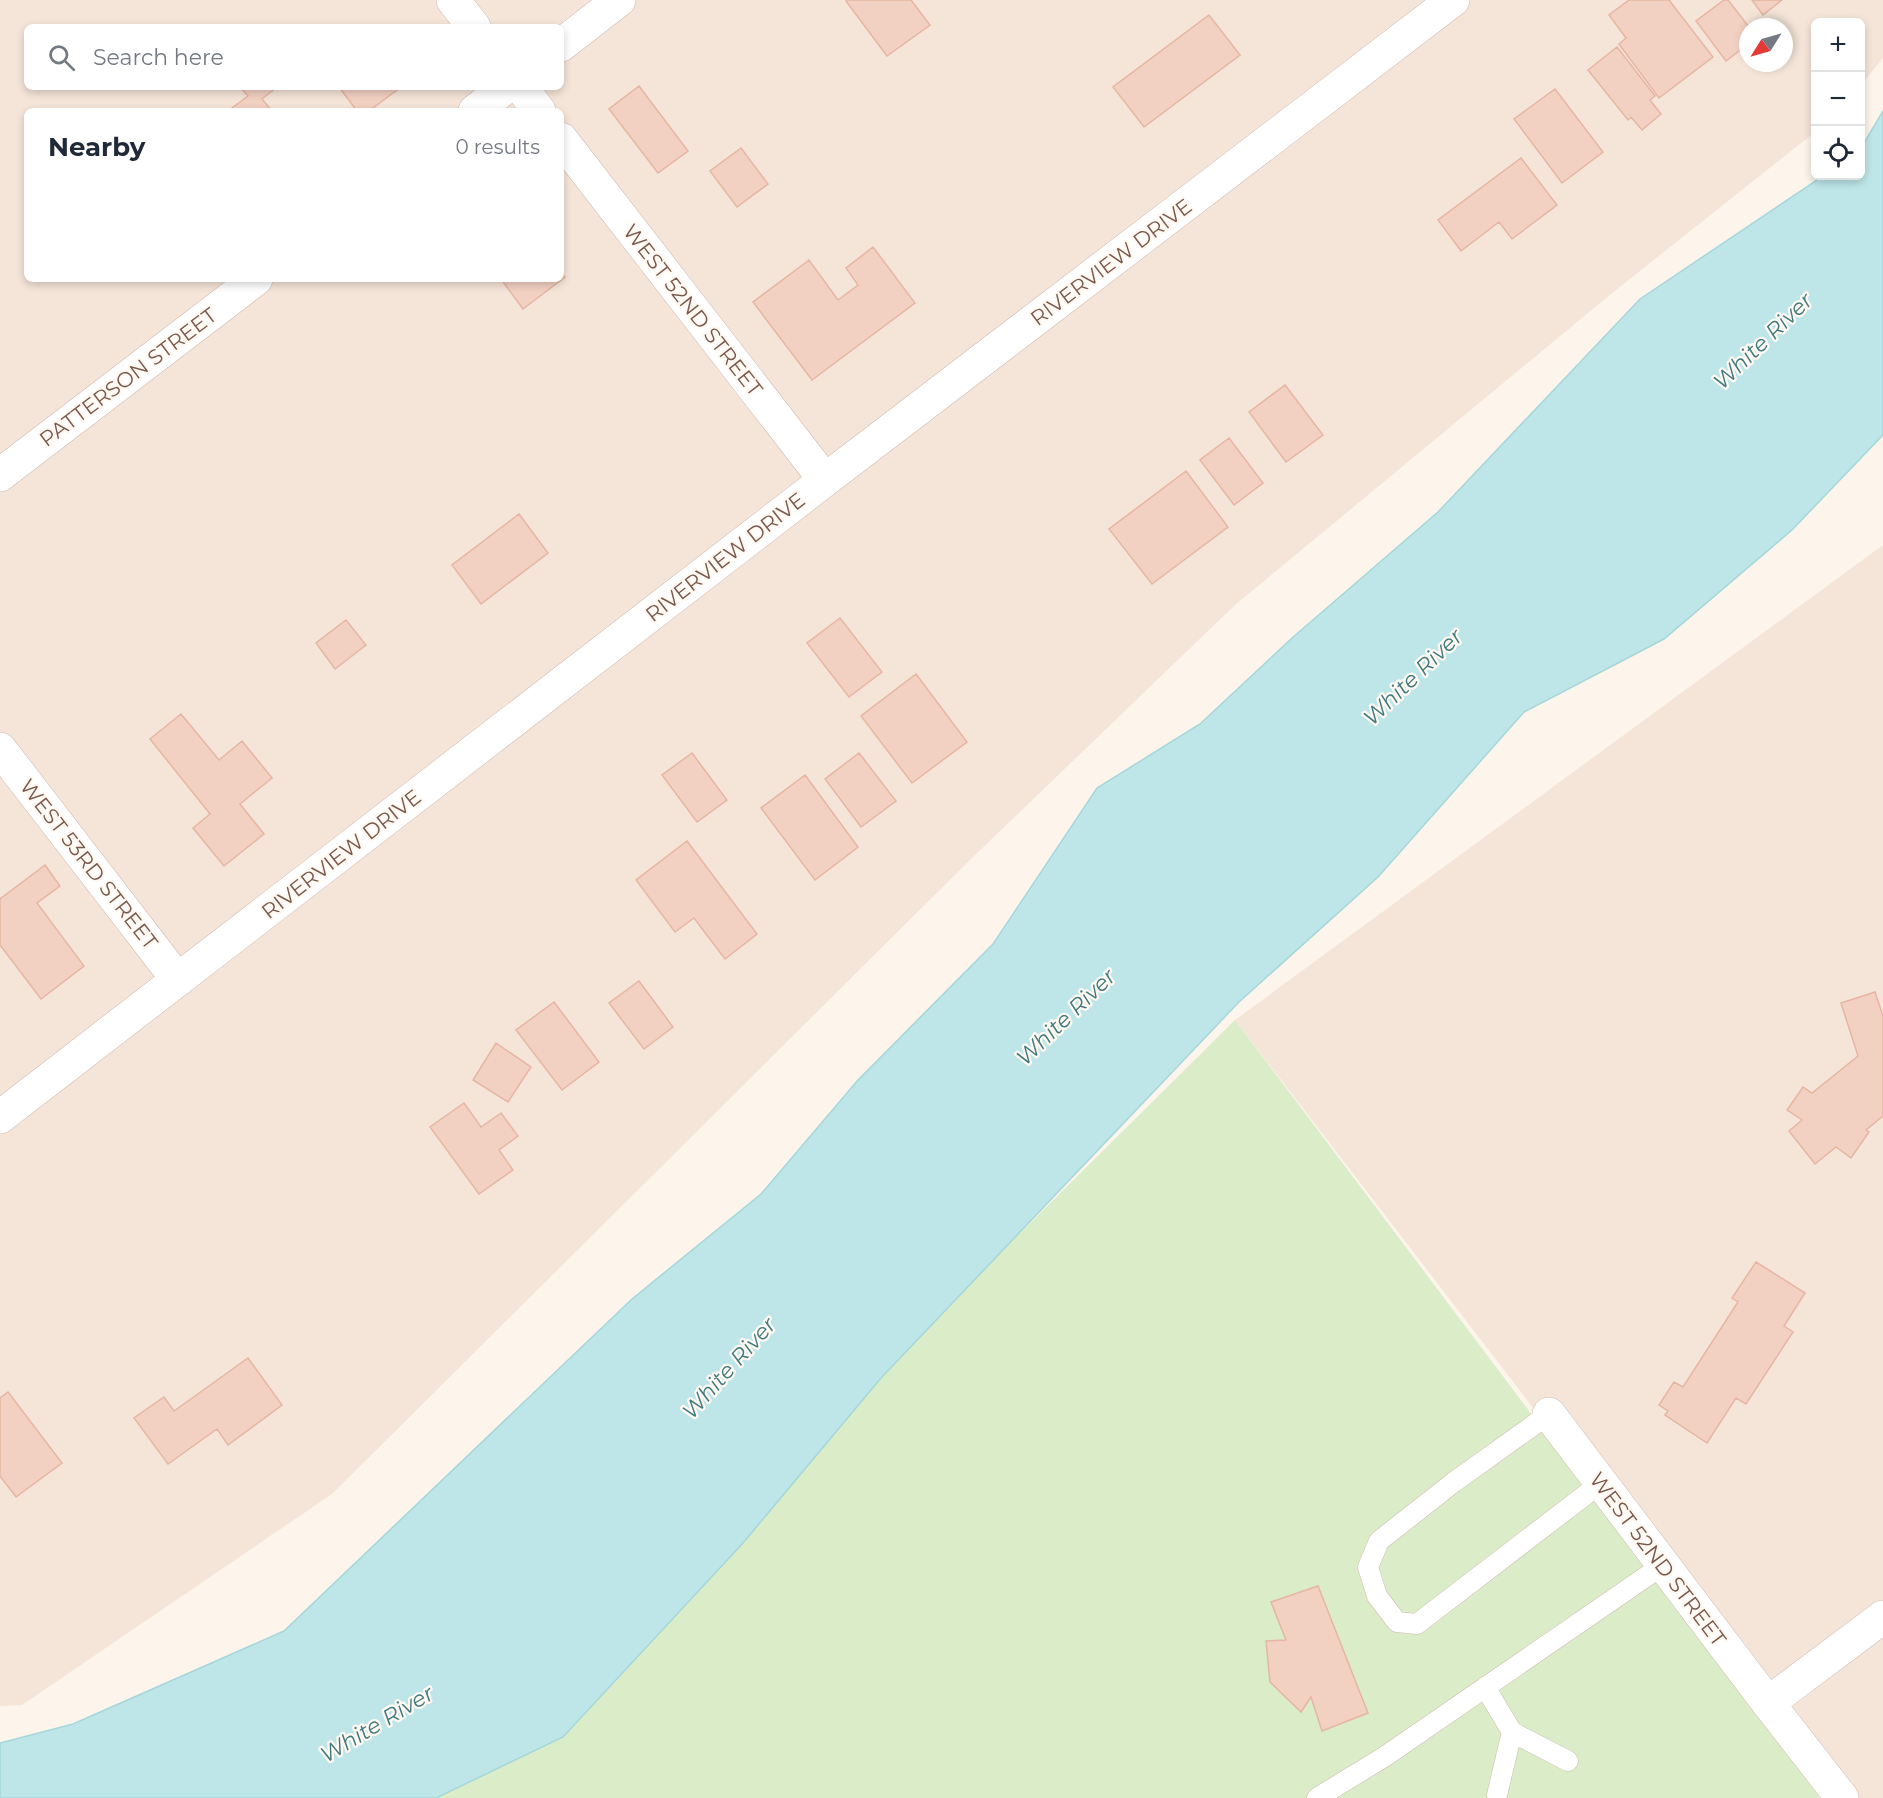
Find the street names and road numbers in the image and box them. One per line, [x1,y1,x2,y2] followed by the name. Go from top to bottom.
[1026,193,1196,331] street label: RIVERVIEW DRIVE
[618,219,768,401] street label: WEST 52ND STREET
[35,302,221,452] street label: PATTERSON STREET
[640,487,810,627] street label: RIVERVIEW DRIVE
[15,774,163,954] street label: WEST 53RD STREET
[256,784,426,924] street label: RIVERVIEW DRIVE
[1585,1467,1731,1651] street label: WEST 52ND STREET

